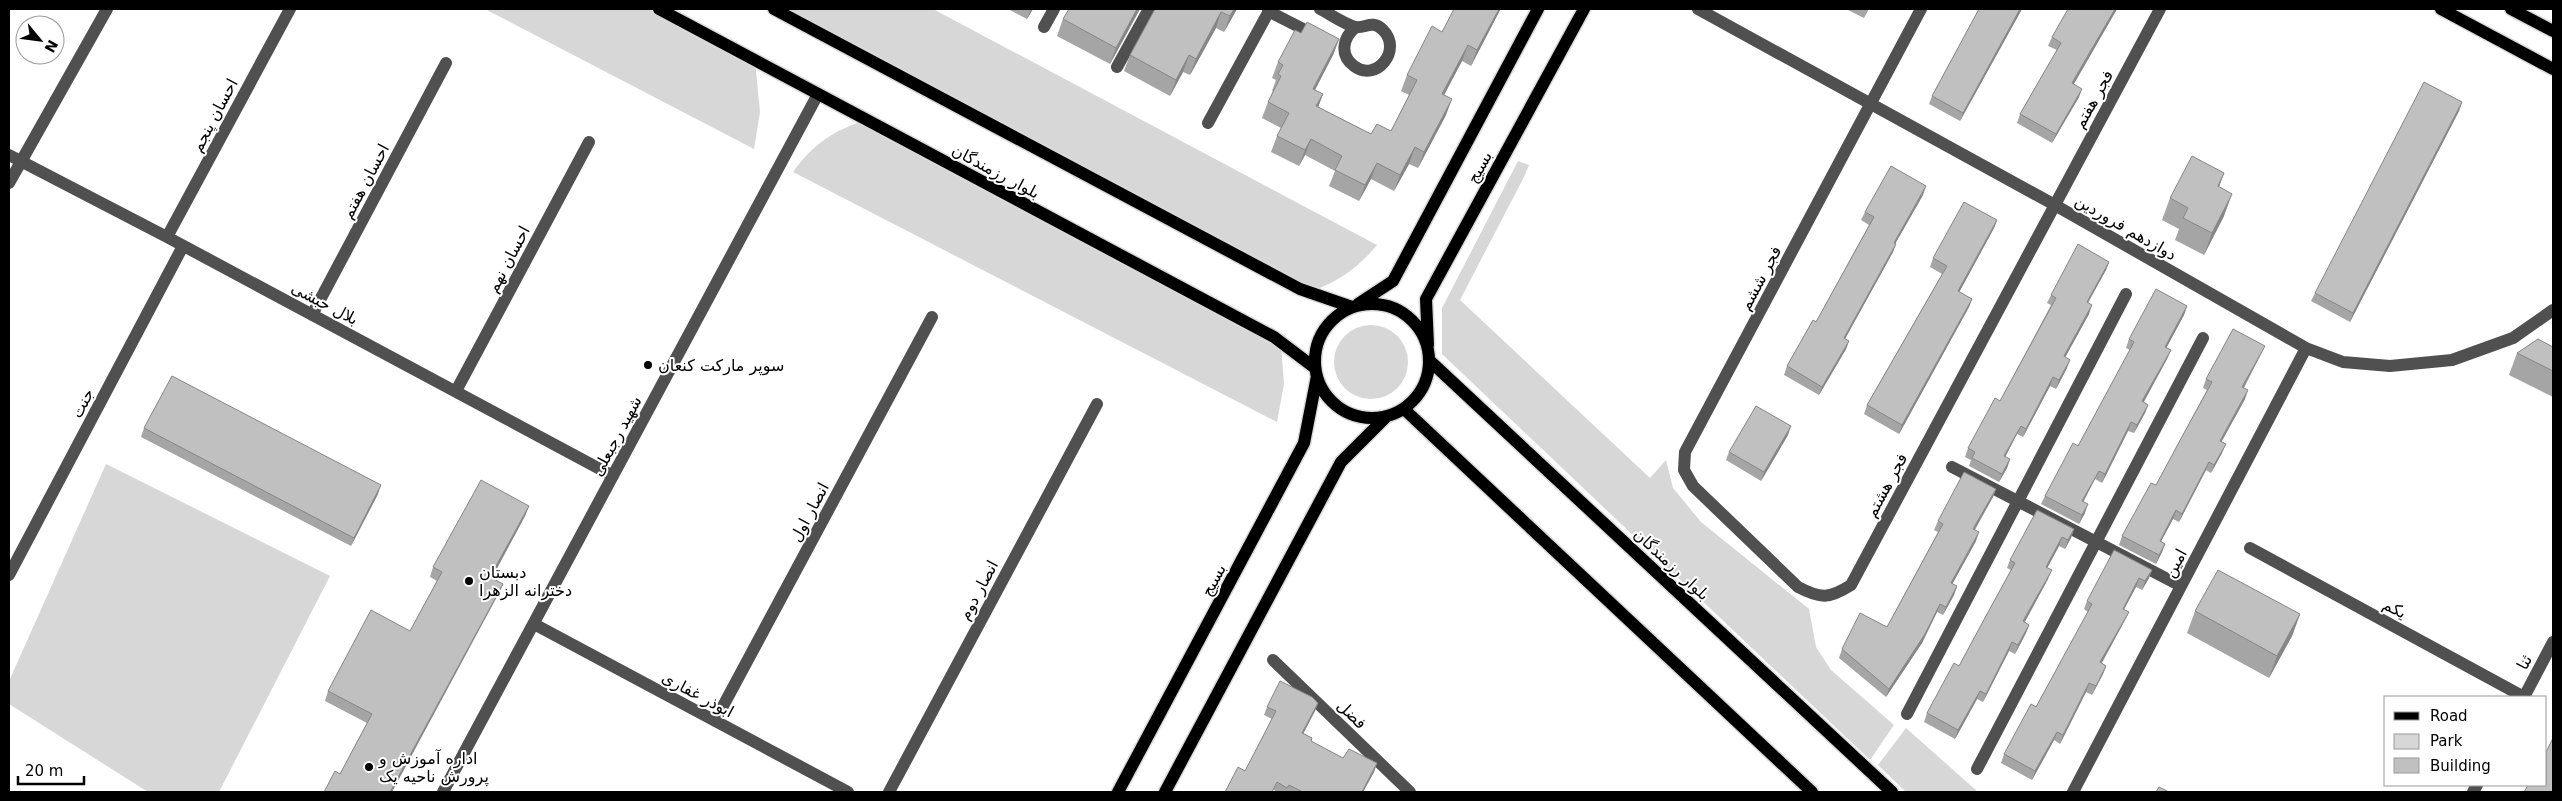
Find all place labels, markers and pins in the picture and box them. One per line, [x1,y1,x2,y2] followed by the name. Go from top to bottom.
[658,356,784,376] place label: سوپر مارکت کنعان
[642,359,654,371] marker: سوپر مارکت کنعان
[479,563,572,601] place label: دبستان دخترانه الزهرا
[463,575,475,587] marker: دبستان دخترانه الزهرا
[378,749,489,787] place label: اداره آموزش و پرورش ناحیه یک
[363,761,375,773] marker: اداره آموزش و پرورش ناحیه یک

